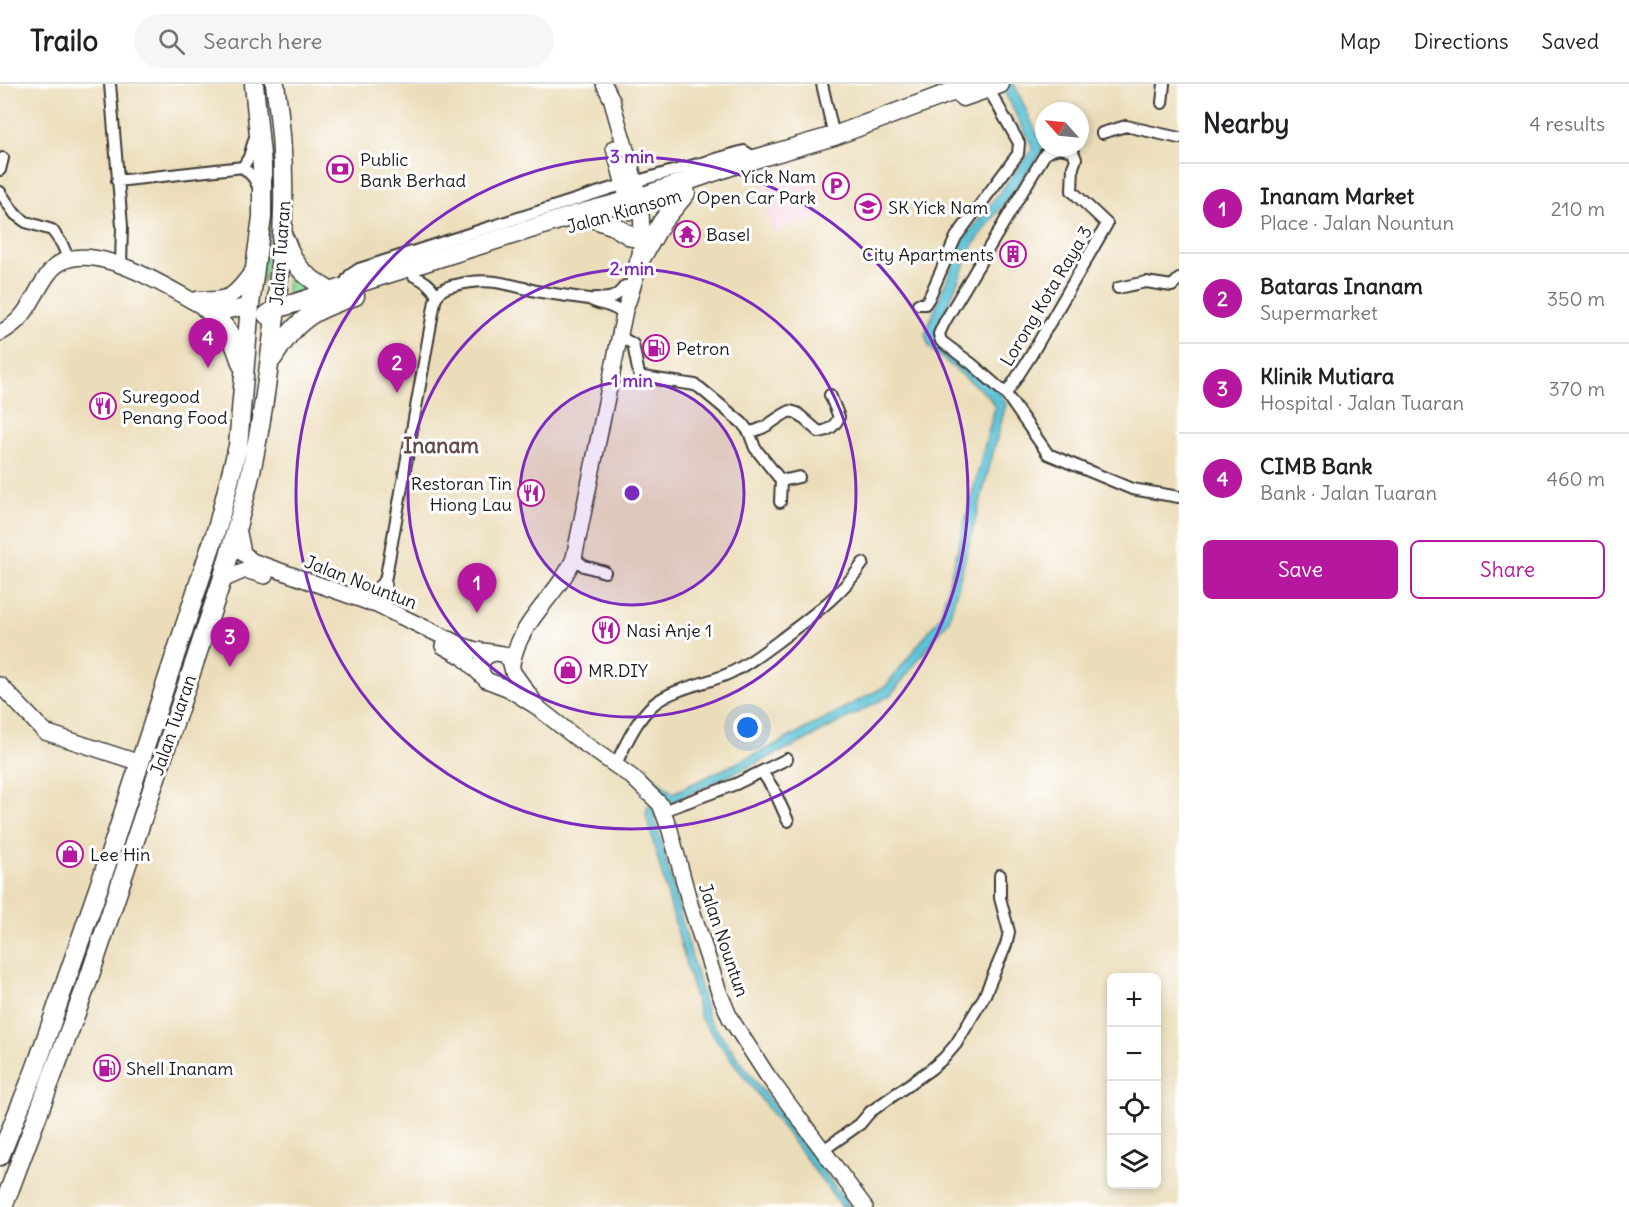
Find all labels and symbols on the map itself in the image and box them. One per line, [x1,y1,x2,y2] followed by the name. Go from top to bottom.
[1035,102,1089,156] north arrow
[610,145,655,168] text: 3 min
[360,148,466,192] place label: Public Bank Berhad
[325,154,355,184] bank icon: Public Bank Berhad
[697,165,816,209] place label: Yick Nam Open Car Park
[821,171,851,201] parking icon: Yick Nam Open Car Park
[564,184,684,238] street label: Jalan Kiansom
[853,192,883,222] school or university icon: SK Yick Nam
[888,196,989,219] place label: SK Yick Nam
[265,200,295,306] street label: Jalan Tuaran
[672,219,702,249] temple icon: Basel
[995,222,1097,370] street label: Lorong Kota Raya 3
[706,223,750,246] place label: Basel
[998,239,1028,269] building icon: City Apartments
[862,243,994,266] place label: City Apartments
[610,257,655,280] text: 2 min
[188,318,228,368] pin: 4
[641,333,671,363] fuel station icon: Petron
[676,337,730,360] place label: Petron
[378,344,416,393] pin: 2
[611,369,653,392] text: 1 min
[122,385,228,429] place label: Suregood Penang Food
[88,391,118,421] restaurant icon: Suregood Penang Food
[403,432,479,459] district label: Inanam
[411,472,512,516] place label: Restoran Tin Hiong Lau
[516,478,546,508] restaurant icon: Restoran Tin Hiong Lau
[622,483,642,503] centre of rings
[302,550,420,614] street label: Jalan Nountun
[458,564,496,613] pin: 1
[591,615,621,645] restaurant icon: Nasi Anje 1
[210,618,250,667] pin: 3
[626,619,712,642] place label: Nasi Anje 1
[553,655,583,685] shop icon: MR.DIY
[588,659,648,682] place label: MR.DIY
[145,672,201,778] street label: Jalan Tuaran
[733,713,762,742] your location
[55,839,85,869] shop icon: Lee Hin
[90,843,150,866] place label: Lee Hin
[694,880,754,1000] street label: Jalan Nountun
[92,1053,122,1083] fuel station icon: Shell Inanam
[126,1057,234,1080] place label: Shell Inanam

